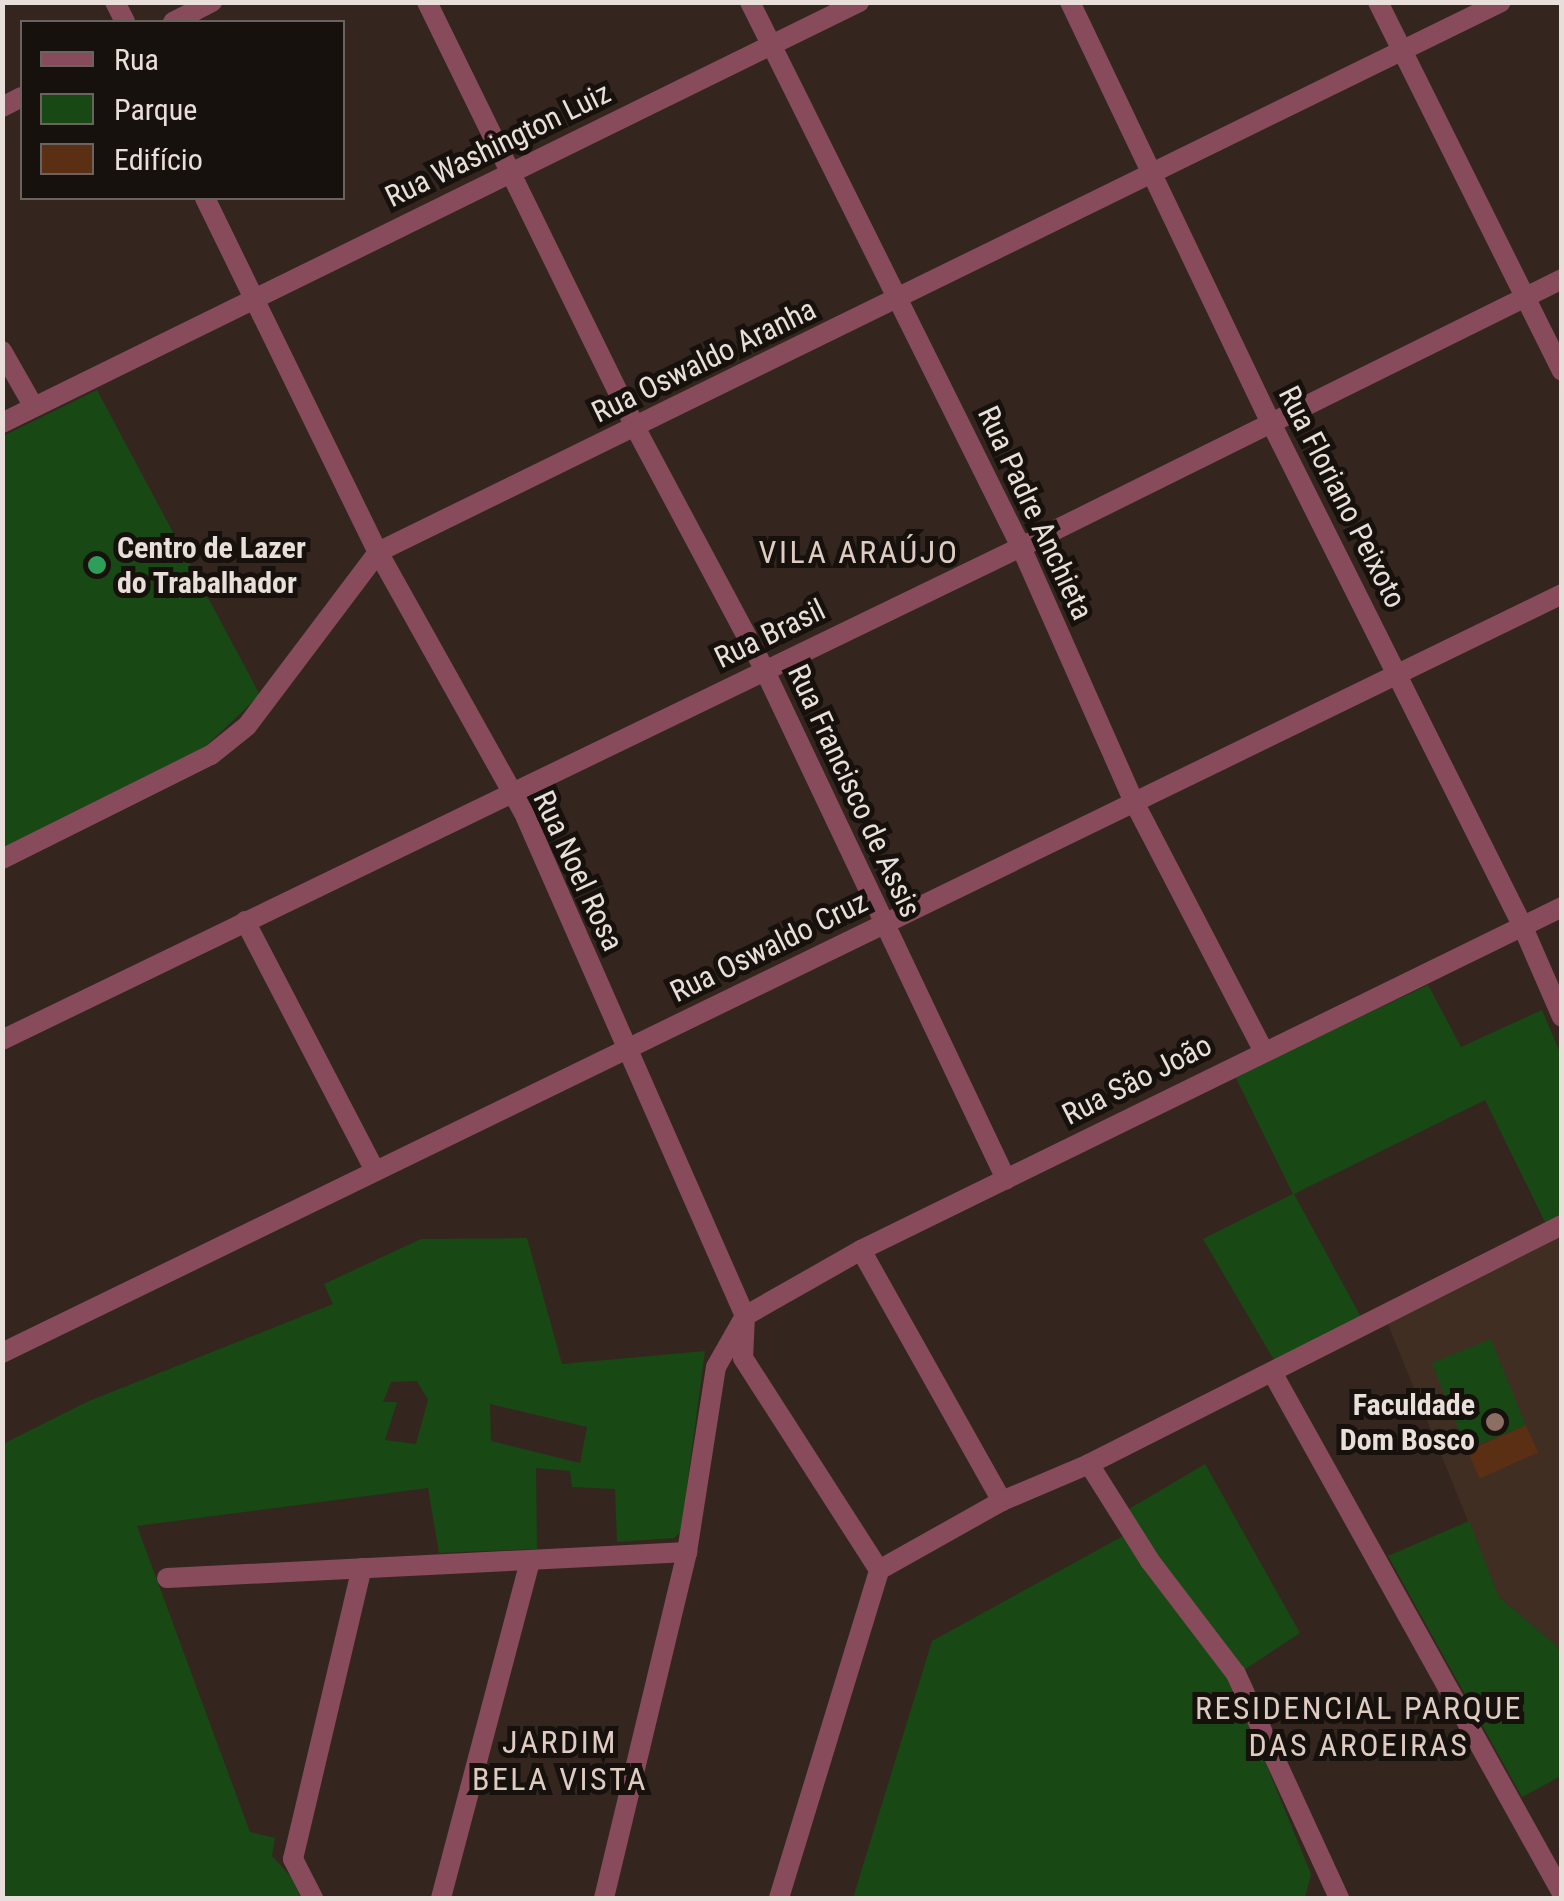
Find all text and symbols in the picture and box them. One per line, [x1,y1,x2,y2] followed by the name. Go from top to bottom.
[20,20,345,200] legend
[114,42,159,77] text: Rua
[380,75,616,215] street label: Rua Washington Luiz
[114,92,197,127] text: Parque
[114,142,203,177] text: Edifício
[586,291,822,431] street label: Rua Oswaldo Aranha
[1271,380,1413,614] street label: Rua Floriano Peixoto
[970,400,1100,626] street label: Rua Padre Anchieta
[117,530,306,600] place label: Centro de Lazer do Trabalhador
[758,533,960,571] district label: VILA ARAÚJO
[86,554,108,576] marker: Centro de Lazer do Trabalhador
[709,592,831,676] street label: Rua Brasil
[780,659,928,923] street label: Rua Francisco de Assis
[525,785,631,957] street label: Rua Noel Rosa
[665,884,873,1010] street label: Rua Oswaldo Cruz
[1056,1027,1218,1133] street label: Rua São João
[1340,1387,1475,1458] place label: Faculdade Dom Bosco
[1484,1411,1506,1433] marker: Faculdade Dom Bosco
[1195,1690,1523,1765] district label: RESIDENCIAL PARQUE DAS AROEIRAS
[472,1724,648,1799] district label: JARDIM BELA VISTA

